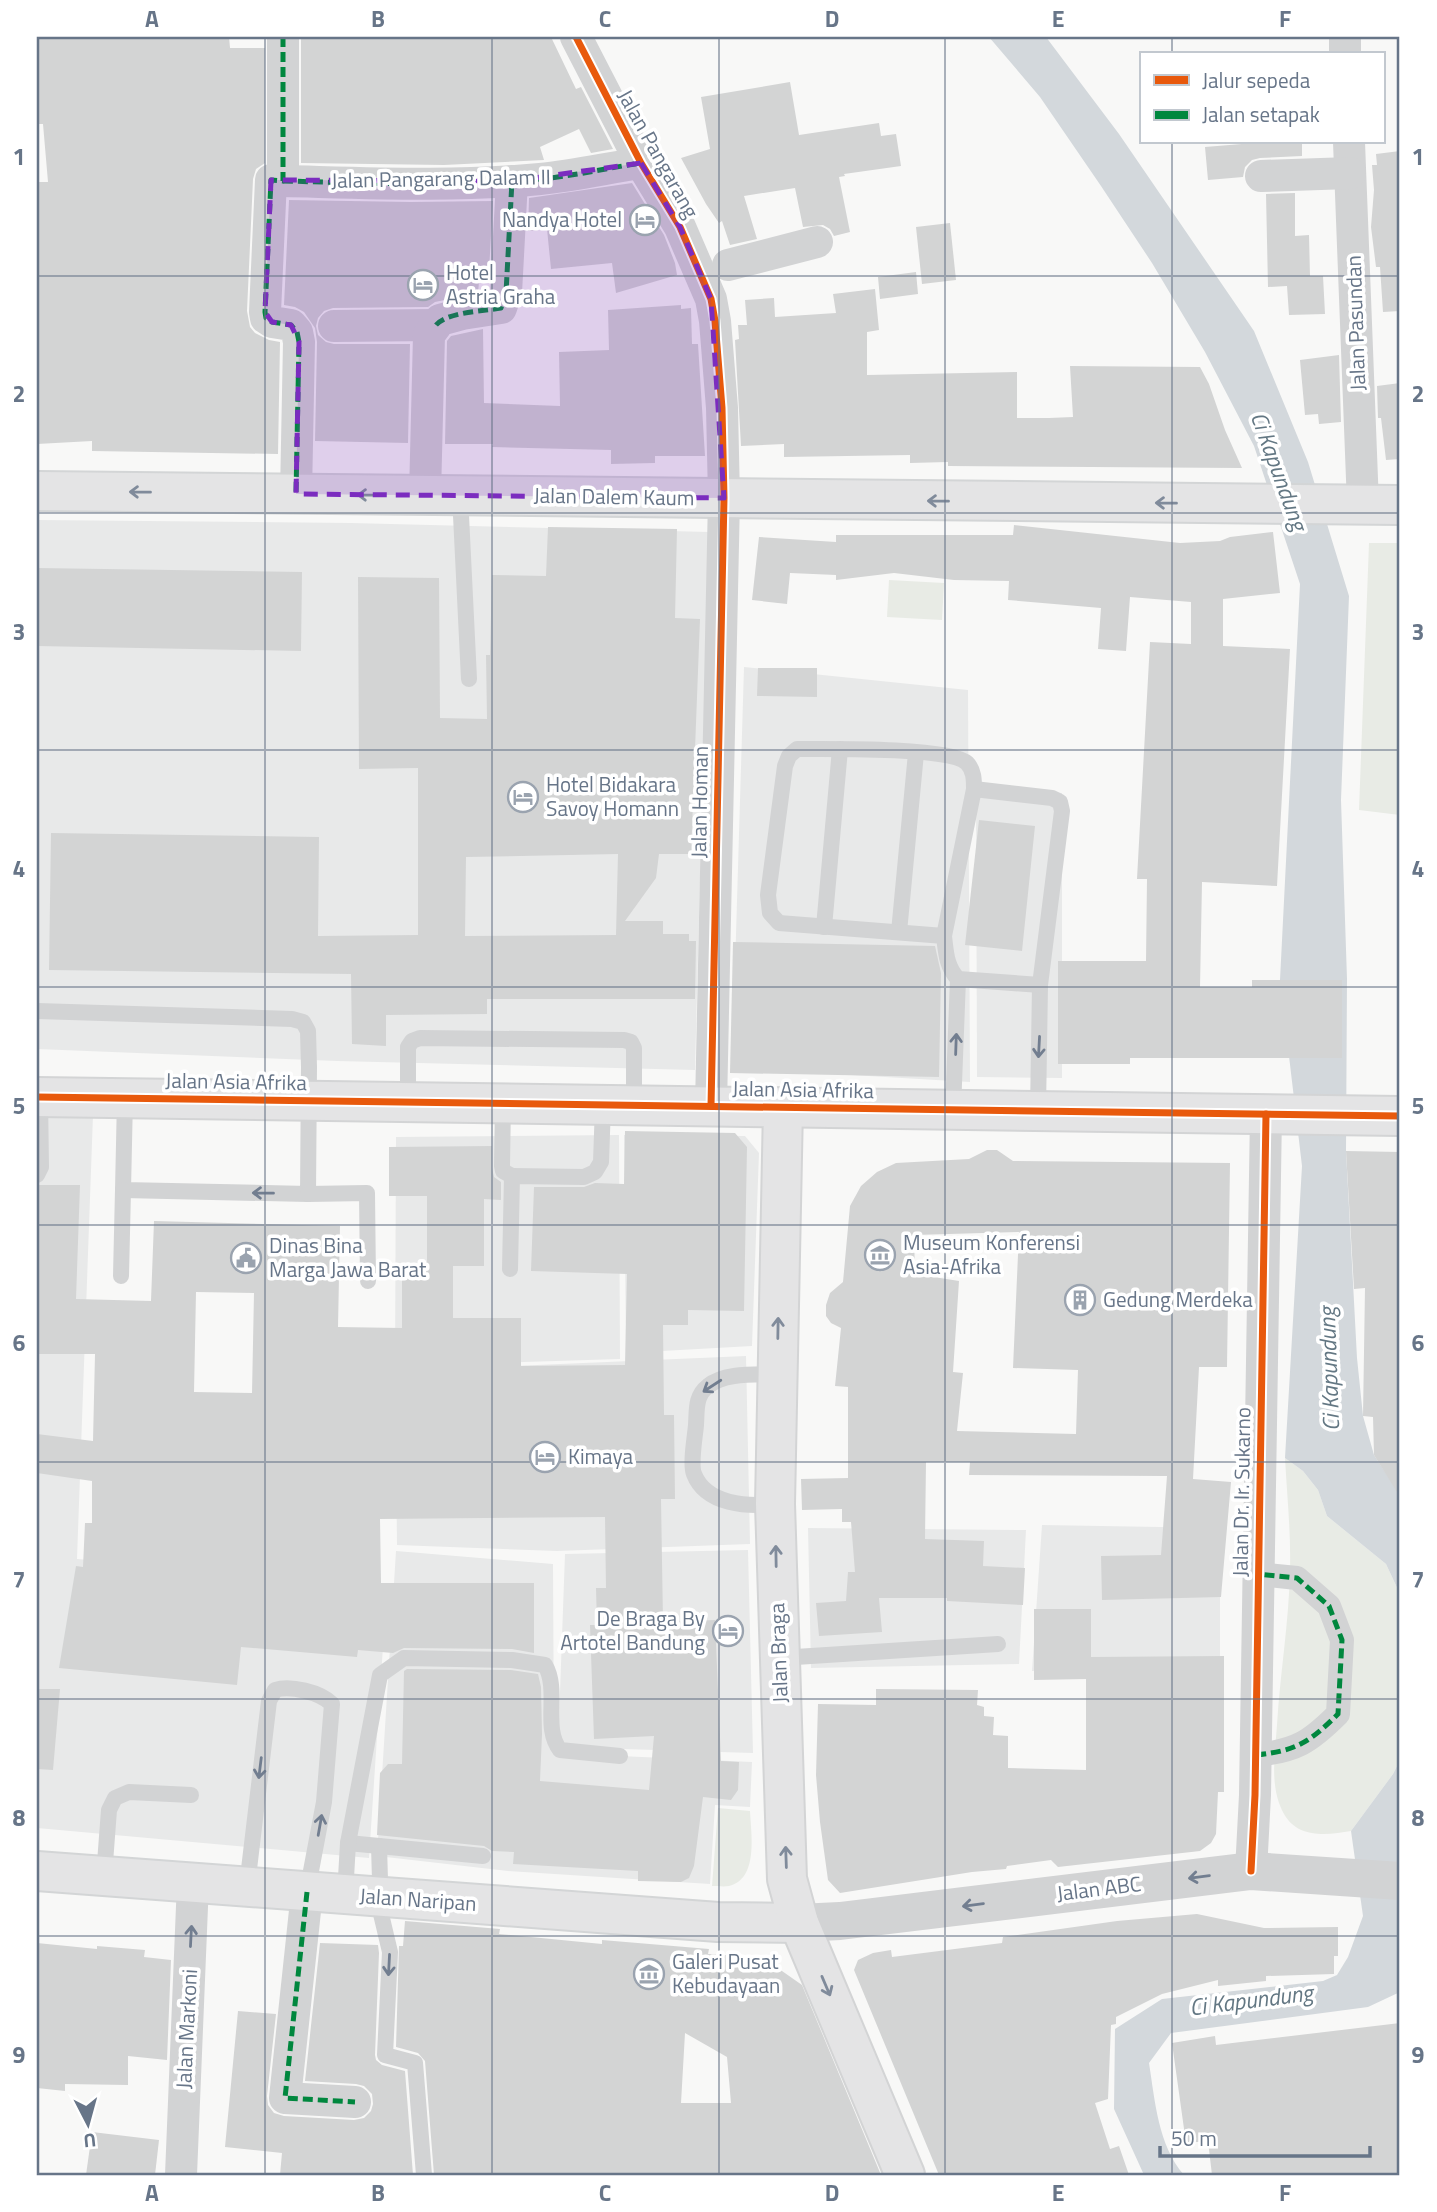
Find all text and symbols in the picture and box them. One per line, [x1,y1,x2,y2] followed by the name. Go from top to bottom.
[145,1,159,36] text: A
[371,1,385,36] text: B
[599,1,611,36] text: C
[825,1,839,36] text: D
[1052,1,1064,36] text: E
[1279,1,1291,36] text: F
[1140,52,1384,144] legend
[1202,64,1311,96] text: Jalur sepeda
[610,83,708,224] street label: Jalan Pangarang
[1202,98,1320,130] text: Jalan setapak
[13,139,25,174] text: 1
[1412,139,1424,174] text: 1
[331,160,551,196] street label: Jalan Pangarang Dalam II
[502,203,622,235] place label: Nandya Hotel
[628,203,662,237] hotel icon: Nandya Hotel
[1337,255,1373,391] street label: Jalan Pasundan
[446,256,556,312] place label: Hotel Astria Graha
[406,268,440,302] hotel icon: Hotel Astria Graha
[13,376,25,411] text: 2
[1412,376,1424,411] text: 2
[1242,407,1318,537] water label: Ci Kapundung
[533,479,695,513] street label: Jalan Dalem Kaum
[129,485,152,499] one-way arrow
[356,488,379,501] one-way arrow
[927,494,950,508] one-way arrow
[1154,497,1177,510] one-way arrow
[13,614,25,649] text: 3
[1412,614,1424,649] text: 3
[682,746,716,858] street label: Jalan Homan
[546,768,679,824] place label: Hotel Bidakara Savoy Homann
[506,780,540,814] hotel icon: Hotel Bidakara Savoy Homann
[13,851,25,886] text: 4
[1412,851,1424,886] text: 4
[949,1033,962,1056] one-way arrow
[1032,1036,1045,1059] one-way arrow
[165,1064,308,1098] street label: Jalan Asia Afrika
[732,1072,875,1106] street label: Jalan Asia Afrika
[13,1088,25,1123] text: 5
[1412,1088,1424,1123] text: 5
[252,1186,275,1200] one-way arrow
[903,1226,1080,1282] place label: Museum Konferensi Asia-Afrika
[269,1229,427,1285] place label: Dinas Bina Marga Jawa Barat
[863,1238,897,1272] museum icon: Museum Konferensi Asia-Afrika
[229,1241,263,1275] public building icon: Dinas Bina Marga Jawa Barat
[1063,1283,1097,1317] building icon: Gedung Merdeka
[1103,1283,1253,1315] place label: Gedung Merdeka
[1309,1304,1348,1432] water label: Ci Kapundung
[772,1317,785,1340] one-way arrow
[13,1325,26,1360] text: 6
[1412,1325,1425,1360] text: 6
[703,1379,722,1394] one-way arrow
[1224,1407,1258,1577] street label: Jalan Dr. Ir. Sukarno
[528,1440,562,1474] hotel icon: Kimaya
[568,1440,633,1472] place label: Kimaya
[769,1545,783,1568] one-way arrow
[13,1562,25,1597] text: 7
[1412,1562,1424,1597] text: 7
[560,1602,705,1658] place label: De Braga By Artotel Bandung
[760,1602,796,1704] street label: Jalan Braga
[711,1614,745,1648] hotel icon: De Braga By Artotel Bandung
[254,1757,267,1779] one-way arrow
[13,1800,26,1835] text: 8
[1412,1800,1425,1835] text: 8
[314,1814,327,1837] one-way arrow
[779,1846,792,1869] one-way arrow
[1055,1867,1143,1909] street label: Jalan ABC
[1188,1871,1211,1884] one-way arrow
[358,1879,478,1919] street label: Jalan Naripan
[962,1898,985,1911] one-way arrow
[185,1924,198,1947] one-way arrow
[672,1945,780,2001] place label: Galeri Pusat Kebudayaan
[382,1953,395,1975] one-way arrow
[632,1957,666,1991] museum icon: Galeri Pusat Kebudayaan
[167,1968,205,2090] street label: Jalan Markoni
[1187,1974,1317,2024] water label: Ci Kapundung
[820,1975,833,1996] one-way arrow
[13,2037,26,2072] text: 9
[1412,2037,1425,2072] text: 9
[52,2090,122,2160] north arrow
[1160,2114,1370,2158] scale bar
[1171,2122,1217,2154] text: 50 m
[82,2126,98,2156] text: U
[145,2175,159,2210] text: A
[371,2175,385,2210] text: B
[599,2175,611,2210] text: C
[825,2175,839,2210] text: D
[1052,2175,1064,2210] text: E
[1279,2175,1291,2210] text: F

